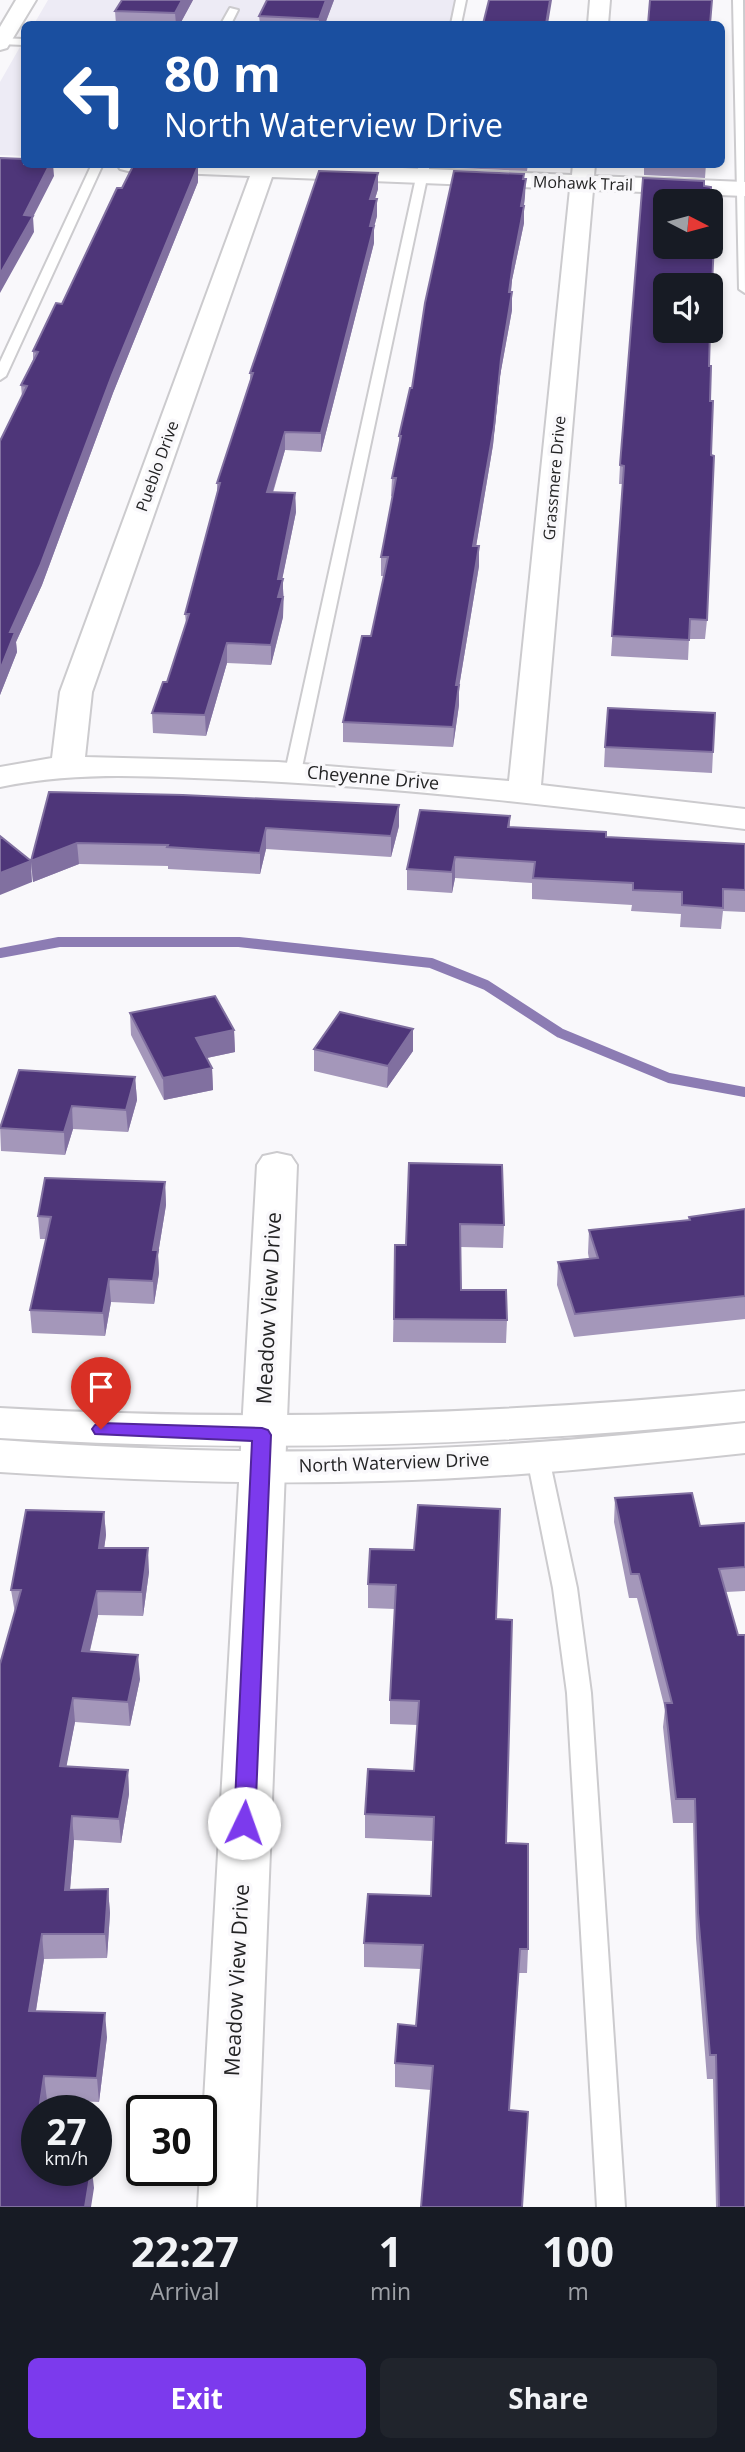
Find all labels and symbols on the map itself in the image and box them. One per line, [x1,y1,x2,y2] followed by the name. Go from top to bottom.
[533,170,633,196] street label: Mohawk Trail
[653,189,723,259] north arrow
[538,415,570,541] street label: Grassmere Drive
[130,417,184,514] street label: Pueblo Drive
[306,759,440,795] street label: Cheyenne Drive
[249,1211,287,1405] street label: Meadow View Drive
[71,1357,131,1429] pin
[298,1447,490,1477] street label: North Waterview Drive
[207,1786,281,1860] position arrow
[217,1883,255,2077] street label: Meadow View Drive
[126,2095,217,2186] speed limit sign: 30

